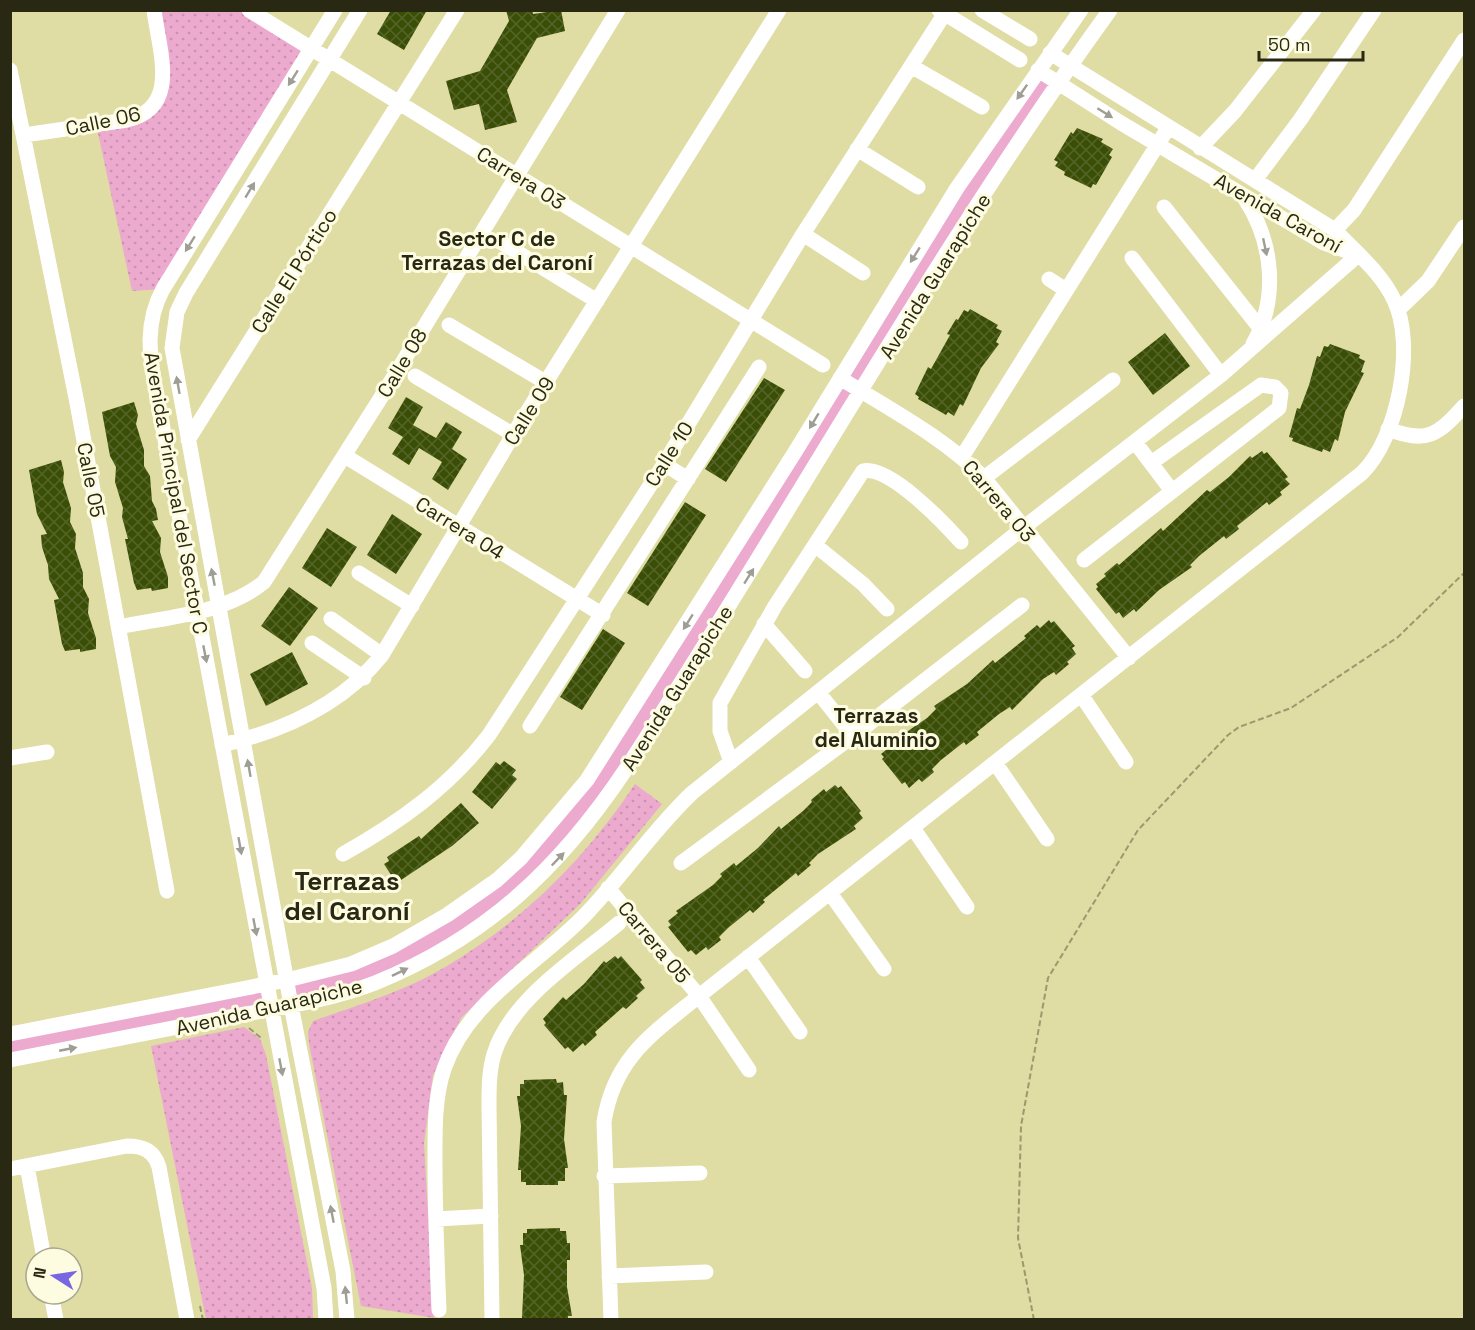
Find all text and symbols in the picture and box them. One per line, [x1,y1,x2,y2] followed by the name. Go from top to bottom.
[1259,24,1362,62] scale bar
[1268,33,1310,56] text: 50 m
[287,70,298,86] one-way arrow
[1017,84,1028,100] one-way arrow
[63,100,143,142] street label: Calle 06
[1097,107,1113,118] one-way arrow
[472,141,570,215] street label: Carrera 03
[1210,167,1347,259] street label: Avenida Caroní
[244,182,255,198] one-way arrow
[873,188,997,364] street label: Avenida Guarapiche
[245,204,343,338] street label: Calle El Pórtico
[401,225,593,276] district label: Sector C de Terrazas del Caroní
[185,236,196,252] one-way arrow
[1261,237,1271,256] one-way arrow
[910,247,921,263] one-way arrow
[371,324,433,402] street label: Calle 08
[138,350,214,636] street label: Avenida Principal del Sector C
[498,372,560,450] street label: Calle 09
[173,375,182,394] one-way arrow
[808,413,819,429] one-way arrow
[639,416,699,492] street label: Calle 10
[71,440,111,520] street label: Calle 05
[957,454,1041,548] street label: Carrera 03
[411,490,509,566] street label: Carrera 04
[208,567,217,586] one-way arrow
[743,568,754,584] one-way arrow
[615,600,739,776] street label: Avenida Guarapiche
[682,614,693,630] one-way arrow
[201,645,210,664] one-way arrow
[815,702,937,753] district label: Terrazas del Aluminio
[244,759,253,778] one-way arrow
[236,837,245,856] one-way arrow
[551,852,565,867] one-way arrow
[284,864,411,928] district label: Terrazas del Caroní
[612,896,696,988] street label: Carrera 05
[251,918,260,937] one-way arrow
[392,967,409,976] one-way arrow
[173,973,365,1041] street label: Avenida Guarapiche
[59,1044,78,1053] one-way arrow
[277,1058,286,1077] one-way arrow
[327,1204,336,1223] one-way arrow
[24,1246,84,1306] north arrow
[28,1266,51,1280] text: N
[341,1286,351,1305] one-way arrow

